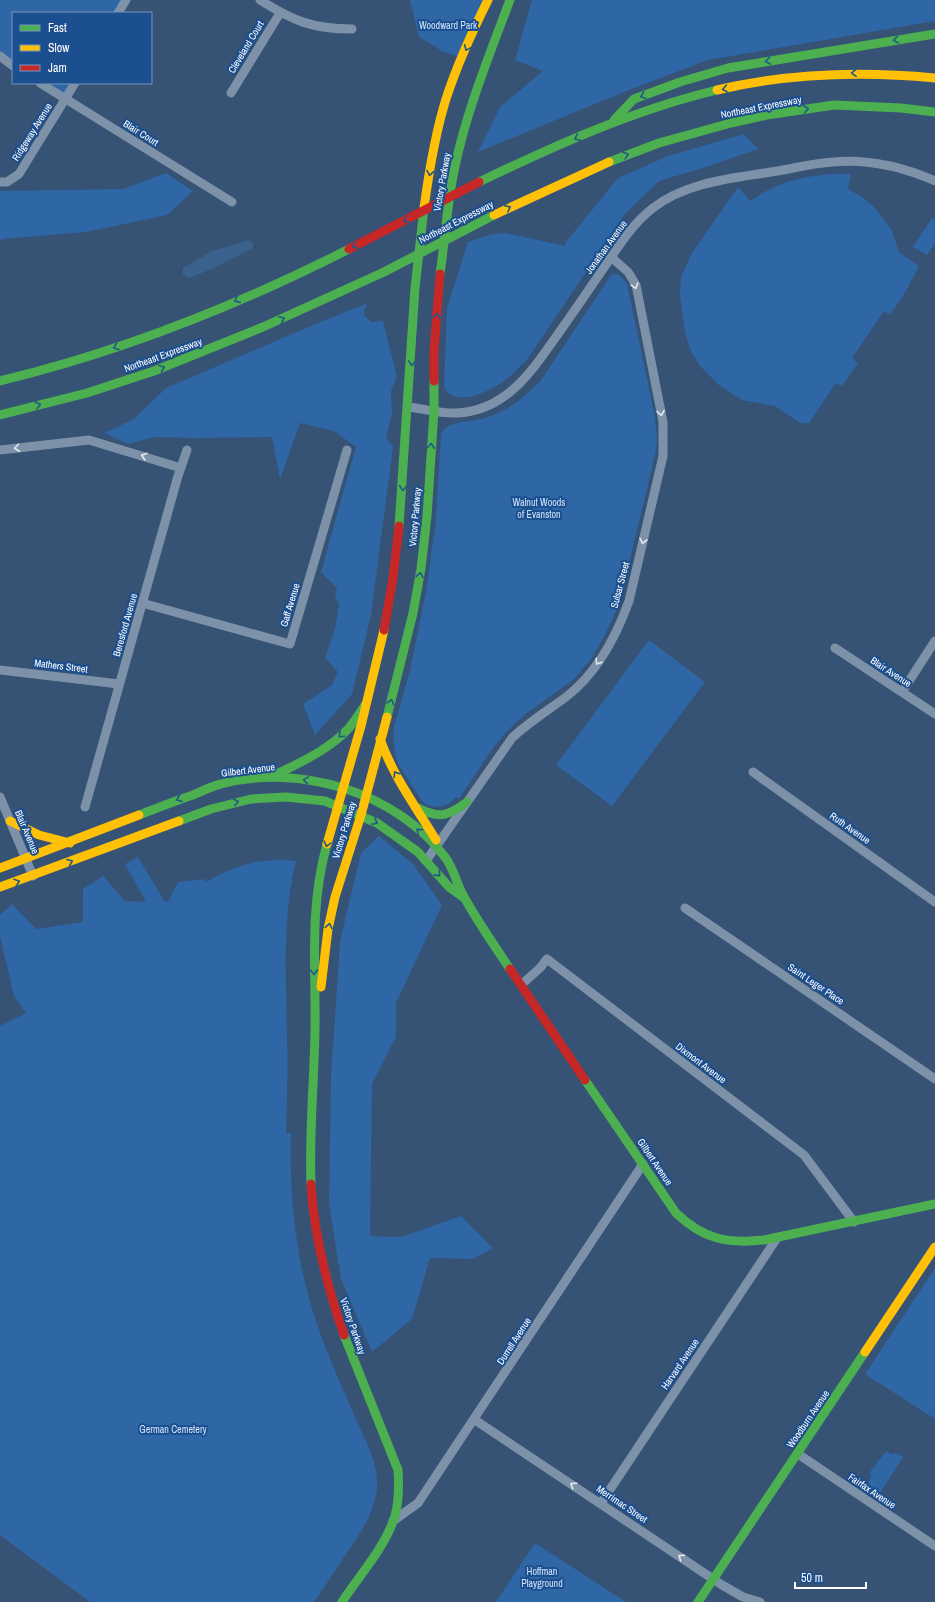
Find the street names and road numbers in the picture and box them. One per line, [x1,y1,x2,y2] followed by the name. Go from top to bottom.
[225,18,267,76] street label: Cleveland Court
[719,93,803,121] street label: Northeast Expressway
[9,100,55,163] street label: Ridgeway Avenue
[121,117,162,149] street label: Blair Court
[430,151,454,212] street label: Victory Parkway
[417,197,496,246] street label: Northeast Expressway
[582,217,630,276] street label: Jonathan Avenue
[122,335,205,375] street label: Northeast Expressway
[406,486,424,547] street label: Victory Parkway
[608,560,633,610] street label: Sulsar Street
[277,581,303,628] street label: Gaff Avenue
[110,592,140,658] street label: Beresford Avenue
[868,654,914,690] street label: Blair Avenue
[34,656,89,676] street label: Mathers Street
[220,760,276,780] street label: Gilbert Avenue
[329,799,359,860] street label: Victory Parkway
[12,808,42,856] street label: Blair Avenue
[827,809,873,847] street label: Ruth Avenue
[785,960,847,1008] street label: Saint Leger Place
[673,1040,729,1087] street label: Dixmont Avenue
[634,1136,676,1188] street label: Gilbert Avenue
[337,1296,369,1357] street label: Victory Parkway
[494,1315,534,1367] street label: Durrell Avenue
[658,1336,702,1392] street label: Harvard Avenue
[784,1387,832,1450] street label: Woodburn Avenue
[846,1470,899,1512] street label: Fairfax Avenue
[594,1482,651,1526] street label: Merrimac Street

